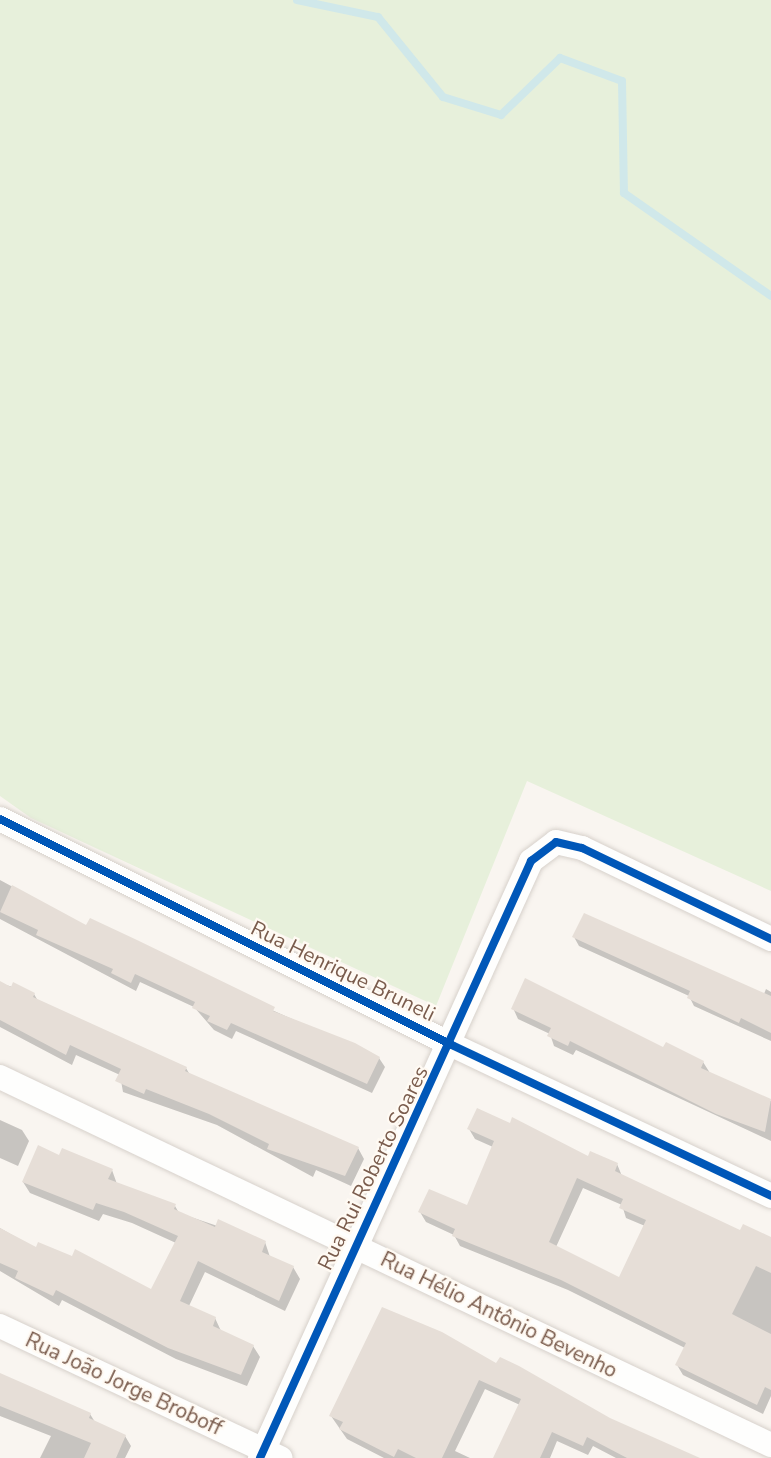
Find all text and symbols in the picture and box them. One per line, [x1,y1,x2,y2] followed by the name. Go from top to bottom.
[247,915,439,1027] street label: Rua Henrique Bruneli
[313,1062,433,1274] street label: Rua Rui Roberto Soares
[376,1247,622,1383] street label: Rua Hélio Antônio Bevenho
[21,1327,227,1441] street label: Rua João Jorge Broboff

